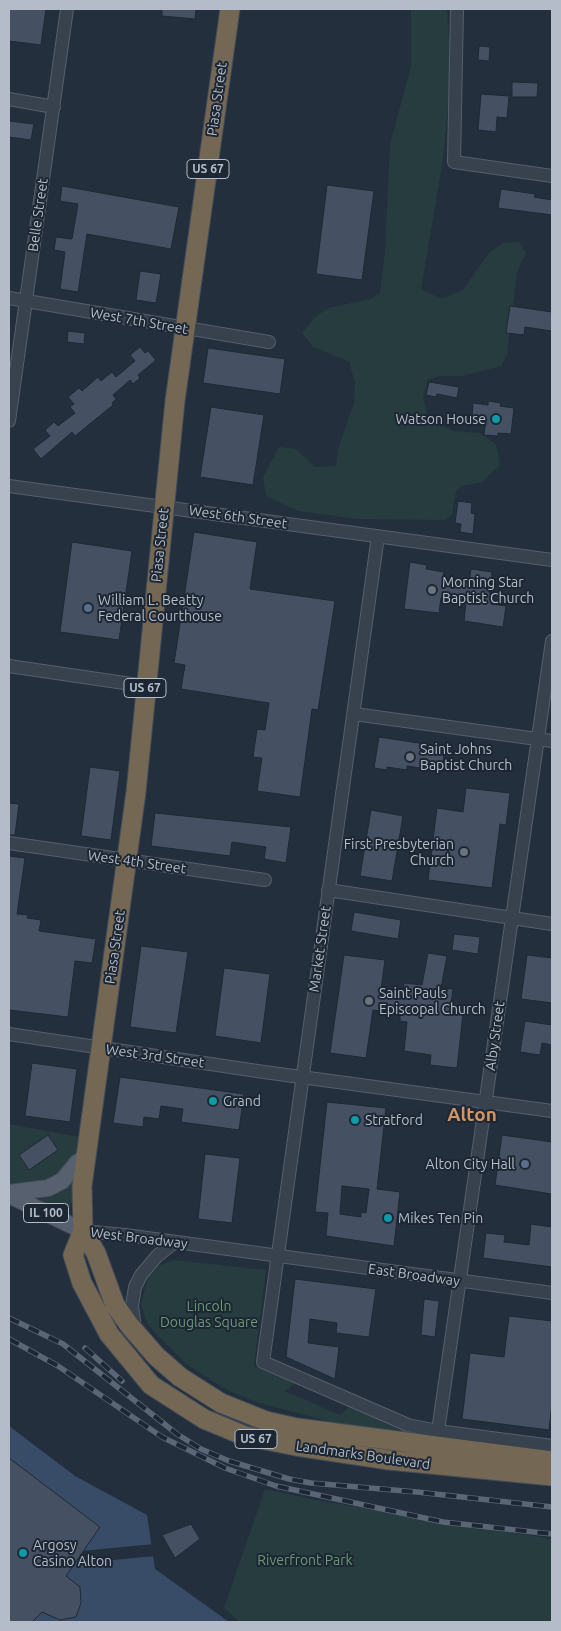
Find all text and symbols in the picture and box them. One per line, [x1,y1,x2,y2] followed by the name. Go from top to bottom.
[203,61,231,137] street label: Piasa Street
[187,160,229,178] road number: US 67
[25,177,51,253] street label: Belle Street
[89,304,189,338] street label: West 7th Street
[395,411,486,427] place label: Watson House
[490,413,502,425] marker: Watson House
[188,502,288,532] street label: West 6th Street
[148,507,172,583] street label: Piasa Street
[442,574,534,606] place label: Morning Star Baptist Church
[426,584,438,596] marker: Morning Star Baptist Church
[98,592,222,624] place label: William L. Beatty Federal Courthouse
[82,602,94,614] marker: William L. Beatty Federal Courthouse
[124,678,166,698] road number: US 67
[420,741,512,774] place label: Saint Johns Baptist Church
[404,751,416,763] marker: Saint Johns Baptist Church
[344,836,454,869] place label: First Presbyterian Church
[458,846,470,858] marker: First Presbyterian Church
[87,847,187,877] street label: West 4th Street
[306,905,334,993] street label: Market Street
[101,909,129,985] street label: Piasa Street
[379,985,486,1018] place label: Saint Pauls Episcopal Church
[363,995,375,1007] marker: Saint Pauls Episcopal Church
[482,1000,508,1072] street label: Alby Street
[105,1041,205,1071] street label: West 3rd Street
[223,1093,261,1109] place label: Grand
[207,1095,219,1107] marker: Grand
[447,1104,497,1126] district label: Alton
[365,1112,423,1128] place label: Stratford
[349,1114,361,1126] marker: Stratford
[426,1156,515,1172] place label: Alton City Hall
[519,1158,531,1170] marker: Alton City Hall
[23,1204,68,1222] road number: IL 100
[398,1210,483,1226] place label: Mikes Ten Pin
[382,1212,394,1224] marker: Mikes Ten Pin
[89,1224,189,1252] street label: West Broadway
[367,1260,461,1290] street label: East Broadway
[160,1298,258,1330] park label: Lincoln Douglas Square
[235,1430,277,1448] road number: US 67
[295,1437,431,1473] street label: Landmarks Boulevard
[33,1537,112,1570] place label: Argosy Casino Alton
[17,1547,29,1559] marker: Argosy Casino Alton
[257,1552,353,1568] park label: Riverfront Park

